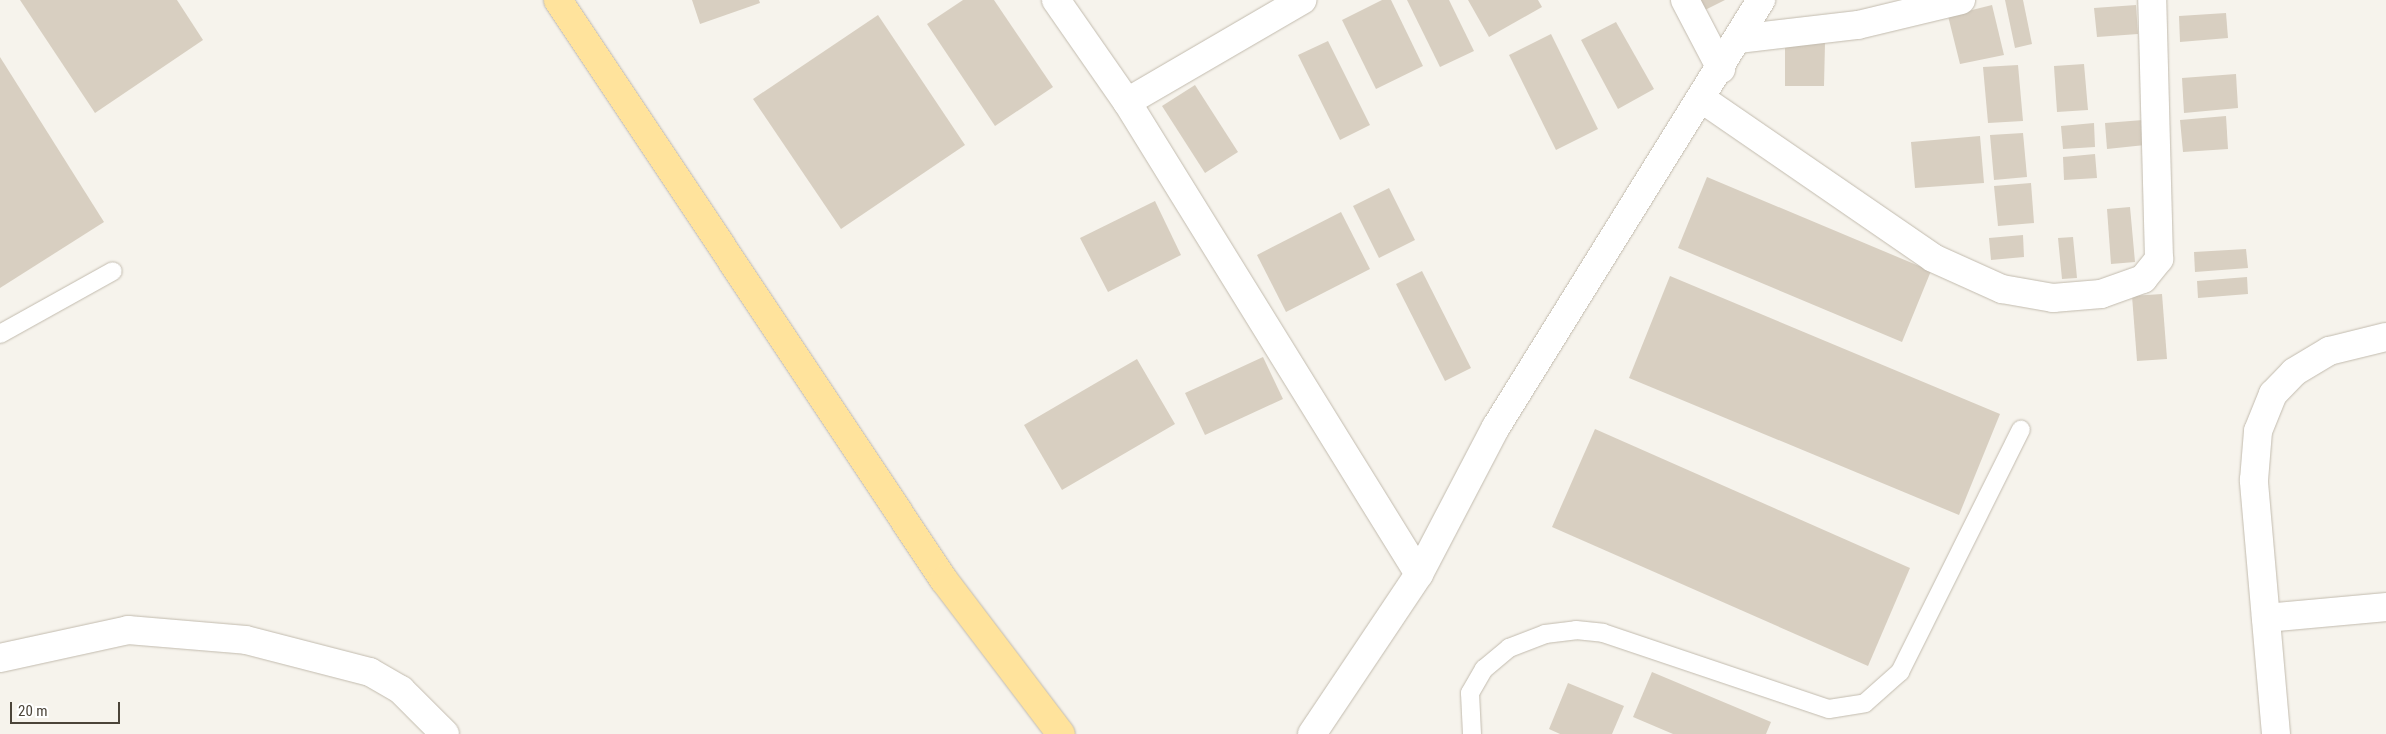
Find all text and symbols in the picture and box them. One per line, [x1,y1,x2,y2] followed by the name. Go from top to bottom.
[12,692,122,724] scale bar
[18,702,48,720] text: 20 m

